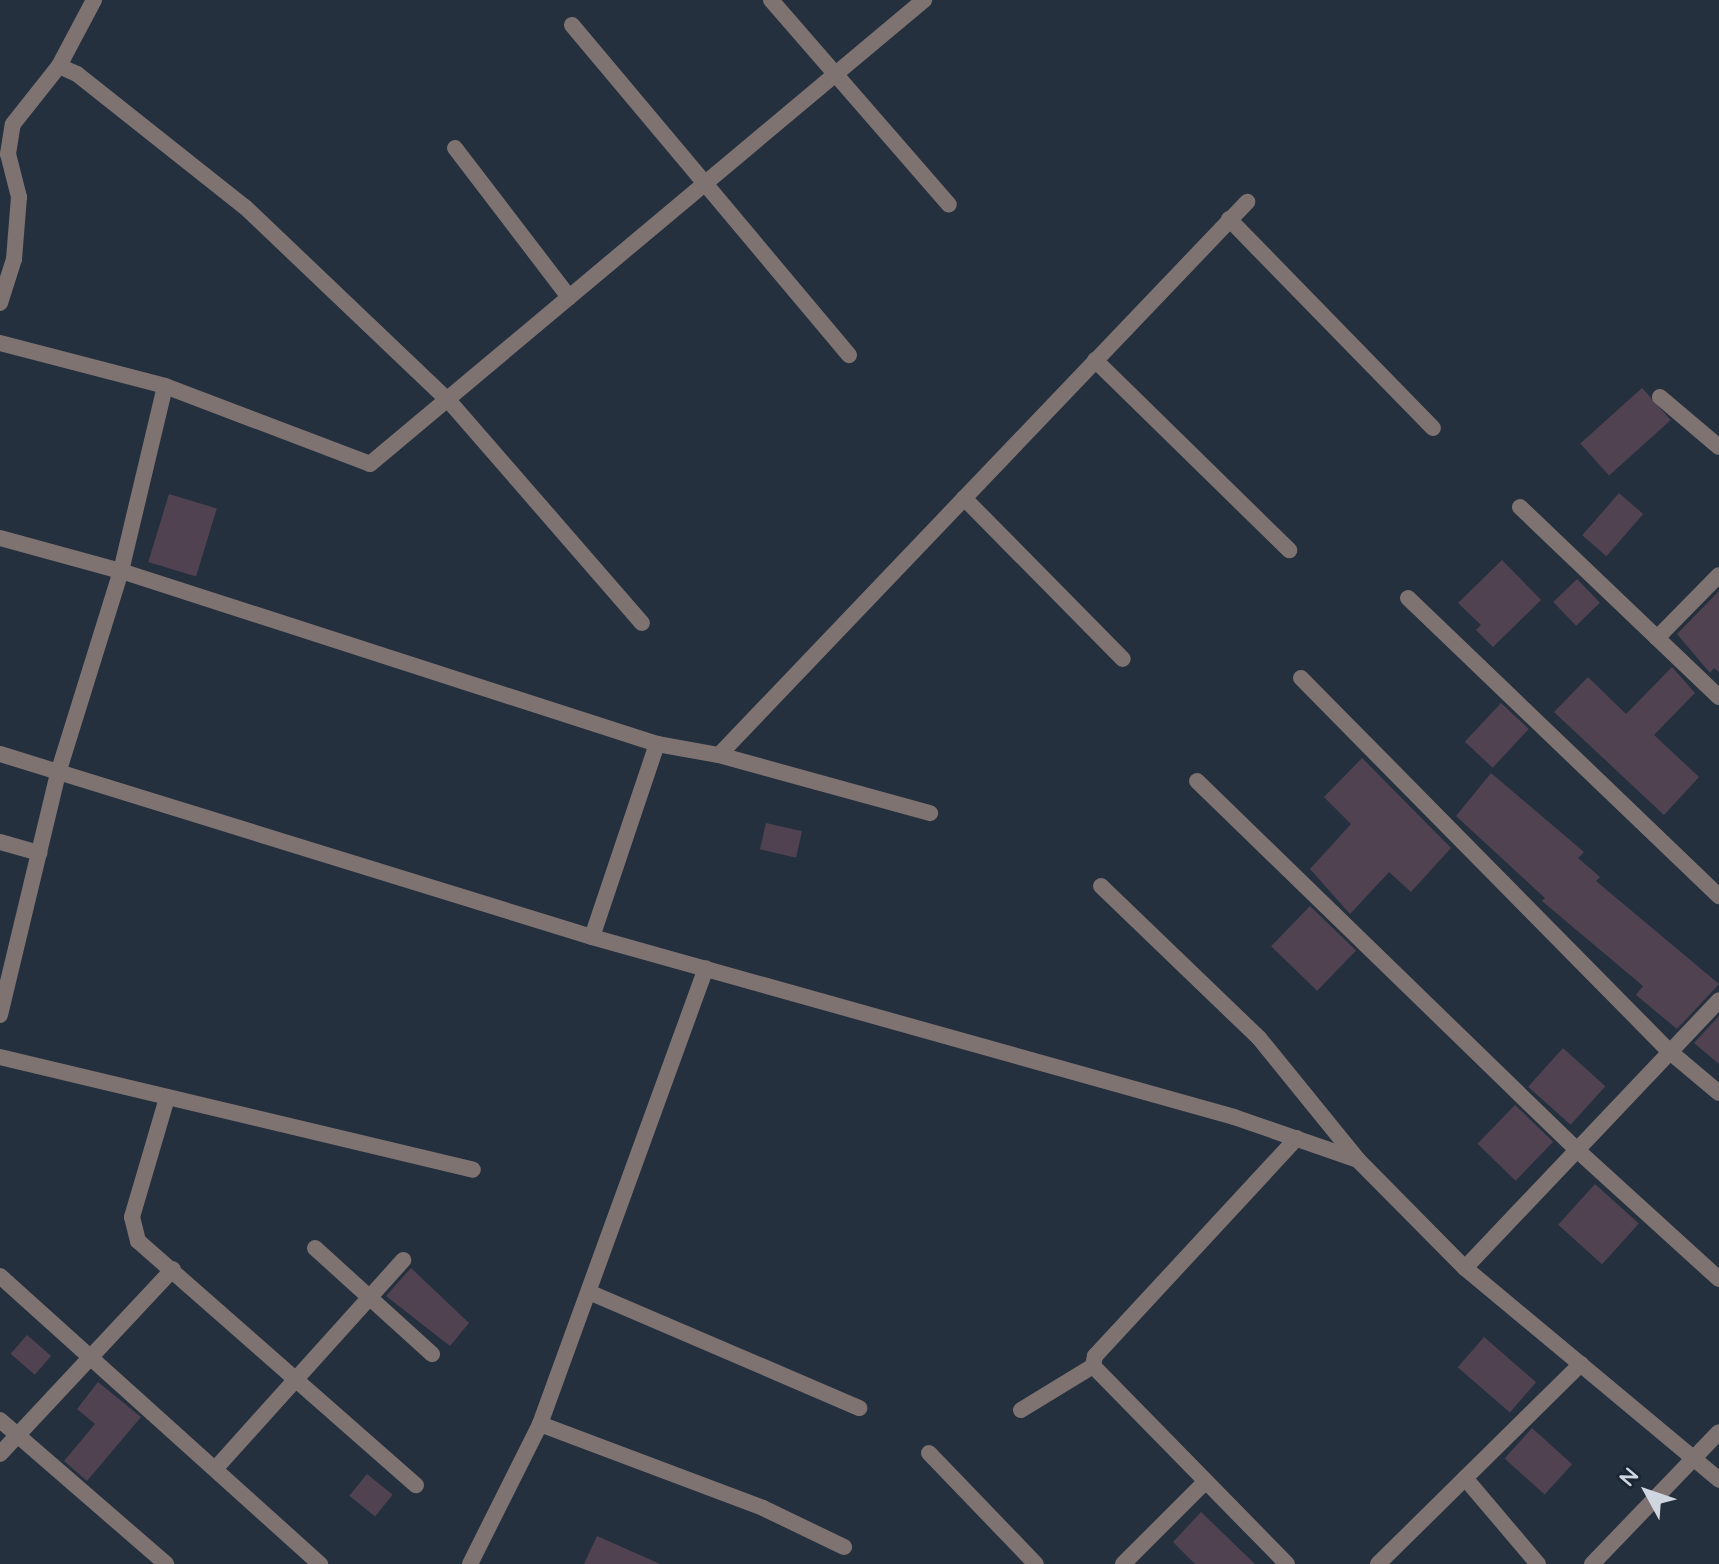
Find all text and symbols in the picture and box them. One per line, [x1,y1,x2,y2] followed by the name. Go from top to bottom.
[1607,1452,1687,1532] north arrow
[1613,1461,1645,1492] text: N

